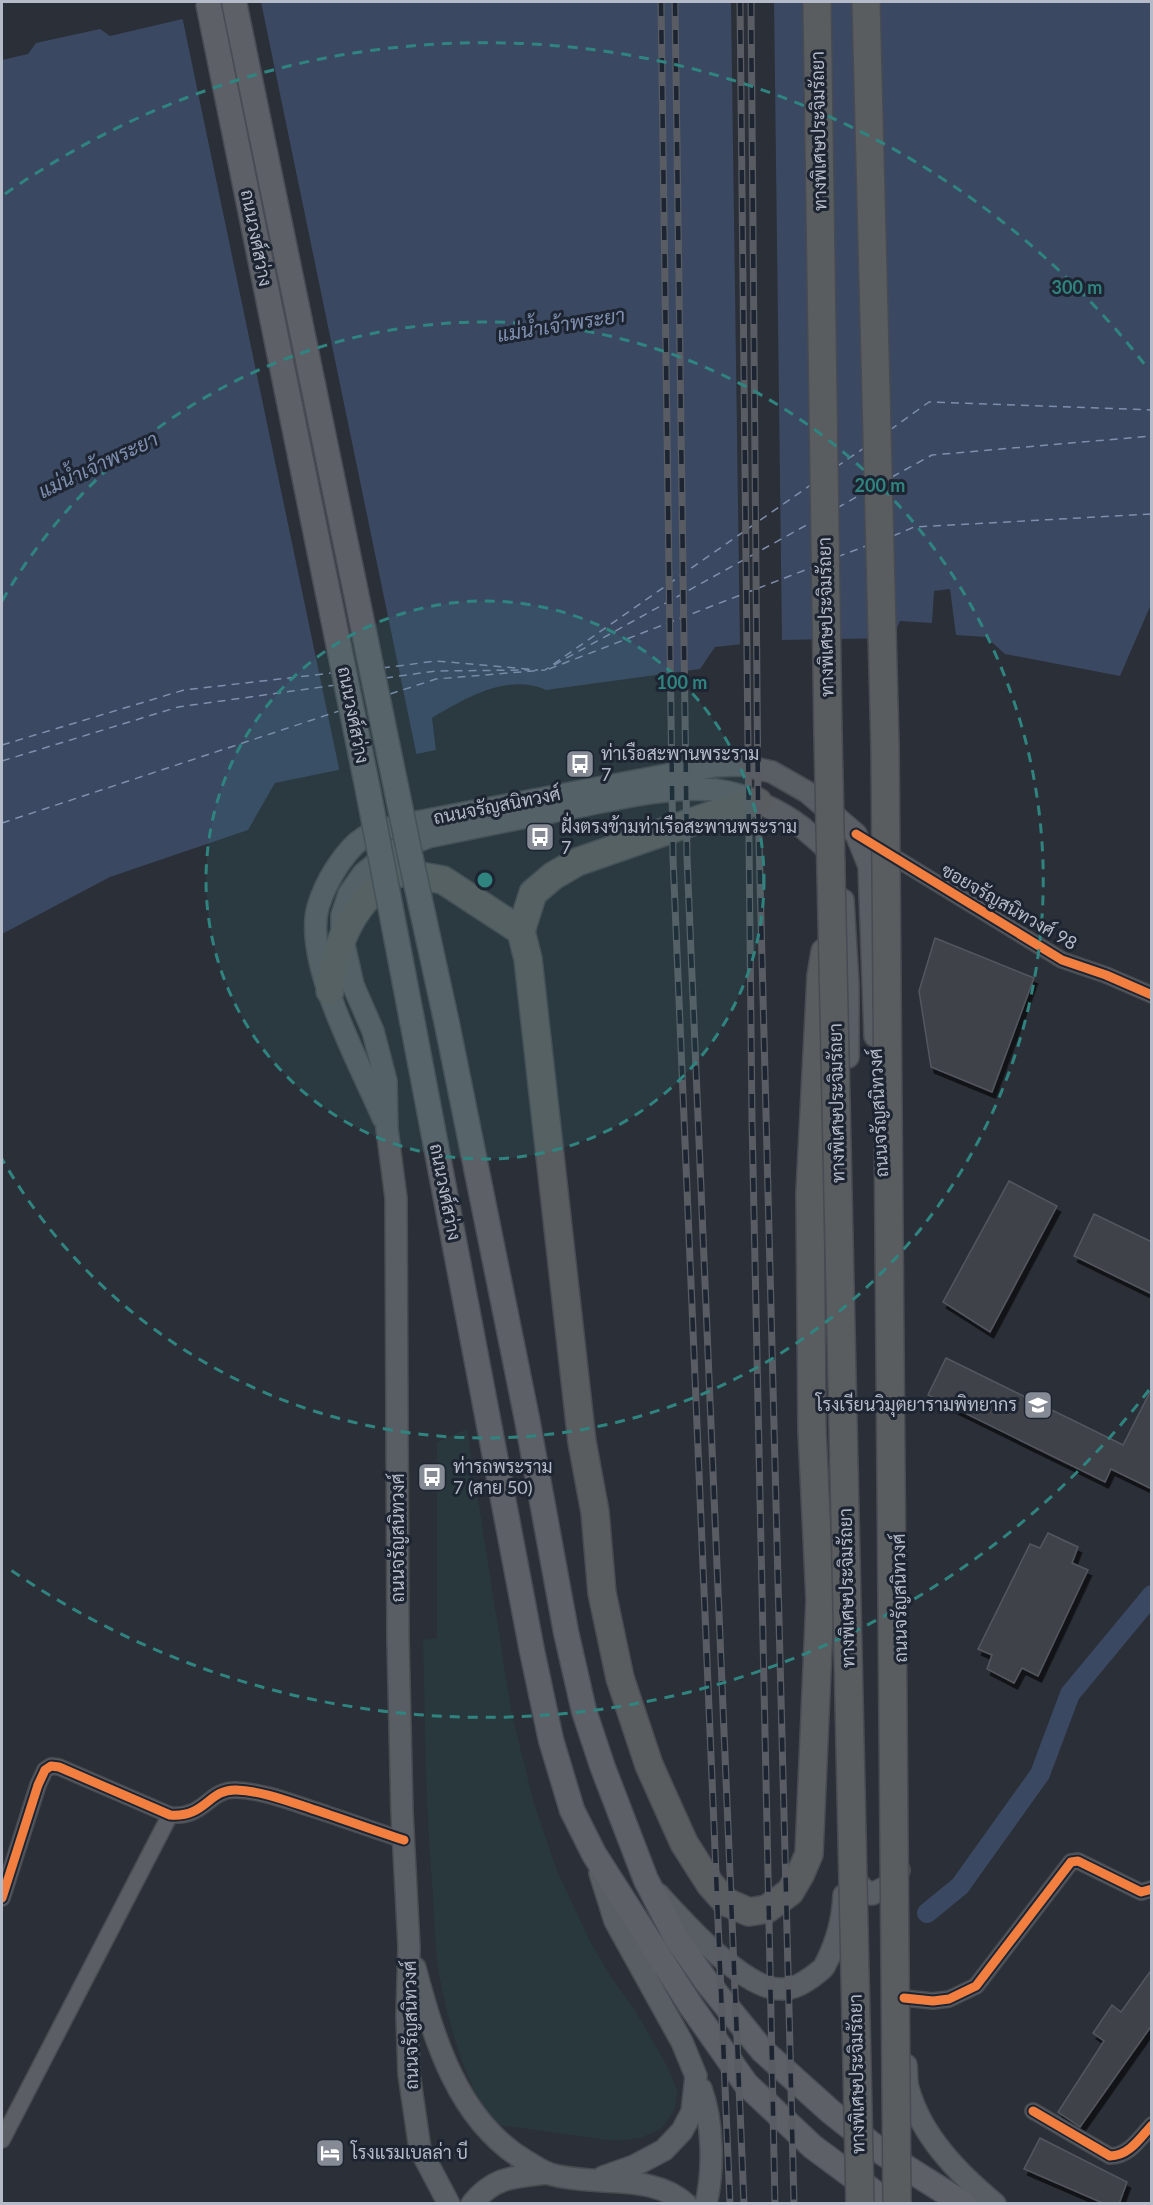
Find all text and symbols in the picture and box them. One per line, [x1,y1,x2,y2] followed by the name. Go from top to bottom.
[806,51,830,211] street label: ทางพิเศษประจิมรัถยา
[237,187,278,288] street label: ถนนวงศ์สว่าง
[1052,276,1102,298] text: 300 m
[494,297,627,346] water label: แม่น้ำเจ้าพระยา
[32,421,161,502] water label: แม่น้ำเจ้าพระยา
[855,474,905,496] text: 200 m
[813,537,837,697] street label: ทางพิเศษประจิมรัถยา
[334,664,375,765] street label: ถนนวงศ์สว่าง
[657,671,707,693] text: 100 m
[601,742,759,785] place label: ท่าเรือสะพานพระราม 7
[564,748,596,780] bus stop icon: ท่าเรือสะพานพระราม 7
[431,781,562,829] street label: ถนนจรัญสนิทวงศ์
[561,812,797,858] place label: ฝั่งตรงข้ามท่าเรือสะพานพระราม 7
[524,821,556,853] bus stop icon: ฝั่งตรงข้ามท่าเรือสะพานพระราม 7
[937,857,1082,955] street label: ซอยจรัญสนิทวงศ์ 98
[475,870,495,890] centre of rings
[824,1023,848,1183] street label: ทางพิเศษประจิมรัถยา
[863,1048,893,1178] street label: ถนนจรัญสนิทวงศ์
[426,1141,467,1242] street label: ถนนวงศ์สว่าง
[1022,1389,1054,1421] school or university icon: โรงเรียนวิมุตยารามพิทยากร
[815,1392,1017,1417] place label: โรงเรียนวิมุตยารามพิทยากร
[453,1455,553,1498] place label: ท่ารถพระราม 7 (สาย 50)
[416,1461,448,1493] bus stop icon: ท่ารถพระราม 7 (สาย 50)
[385,1473,409,1603] street label: ถนนจรัญสนิทวงศ์
[834,1508,858,1668] street label: ทางพิเศษประจิมรัถยา
[886,1533,912,1663] street label: ถนนจรัญสนิทวงศ์
[397,1960,423,2090] street label: ถนนจรัญสนิทวงศ์
[844,1994,868,2154] street label: ทางพิเศษประจิมรัถยา
[314,2137,346,2169] hotel icon: โรงแรมเบลล่า บี
[350,2140,468,2163] place label: โรงแรมเบลล่า บี

